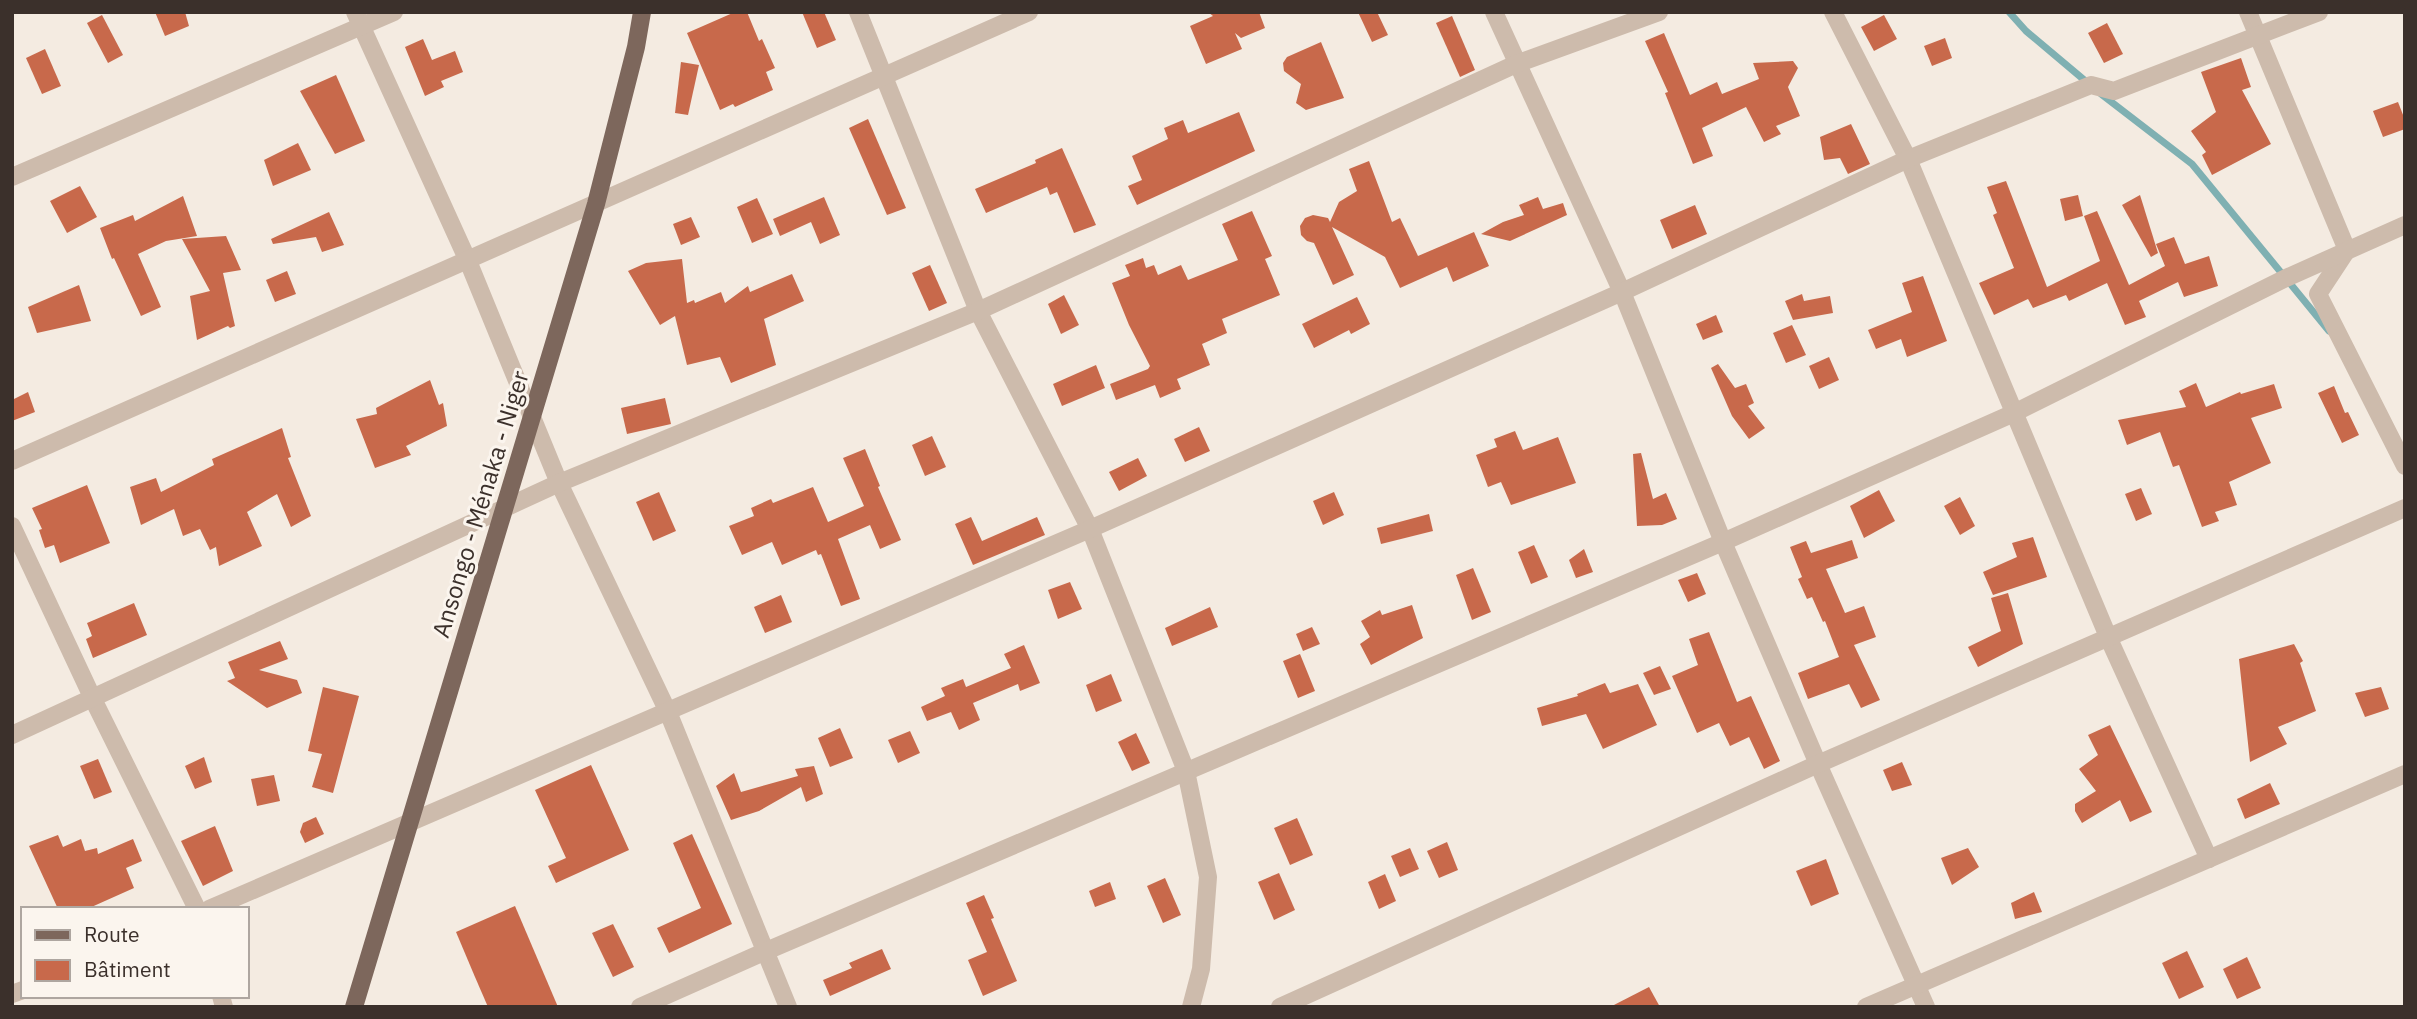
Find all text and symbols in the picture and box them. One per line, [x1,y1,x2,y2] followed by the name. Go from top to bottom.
[424,366,536,641] street label: Ansongo - Ménaka - Niger
[21,907,248,998] legend
[84,920,140,948] text: Route
[84,955,171,983] text: Bâtiment

